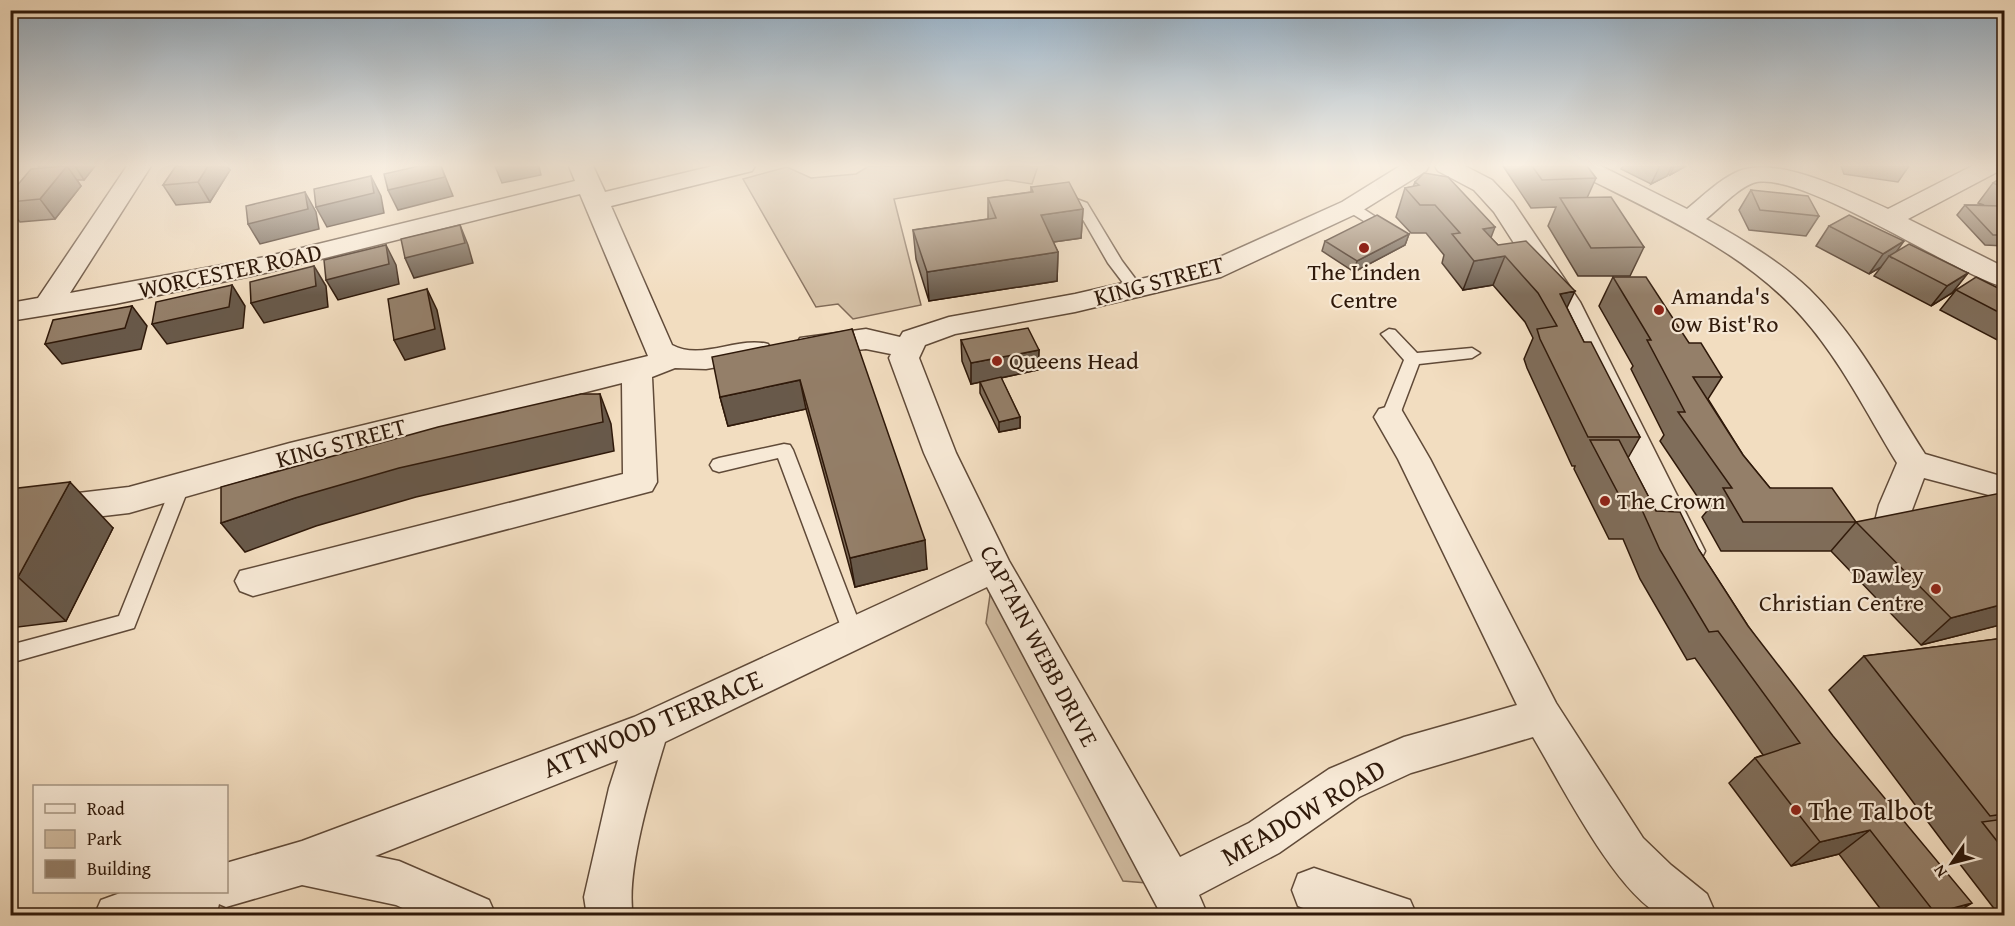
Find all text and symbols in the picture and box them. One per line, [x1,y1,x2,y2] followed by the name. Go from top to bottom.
[135,234,325,307] street label: WORCESTER ROAD
[1357,241,1371,255] marker: The Linden Centre
[1090,246,1228,315] street label: KING STREET
[1308,254,1421,317] place label: The Linden Centre
[1671,278,1778,341] place label: Amanda's Ow Bist'Ro
[1652,303,1666,317] marker: Amanda's Ow Bist'Ro
[1009,343,1139,378] place label: Queens Head
[990,354,1004,368] marker: Queens Head
[272,408,410,477] street label: KING STREET
[1617,483,1726,518] place label: The Crown
[1598,494,1612,508] marker: The Crown
[972,539,1107,753] street label: CAPTAIN WEBB DRIVE
[1759,557,1924,620] place label: Dawley Christian Centre
[1929,582,1943,596] marker: Dawley Christian Centre
[535,658,768,787] street label: ATTWOOD TERRACE
[1213,748,1393,875] street label: MEADOW ROAD
[33,785,228,893] legend
[1808,789,1933,830] place label: The Talbot
[87,795,125,822] text: Road
[1789,803,1803,817] marker: The Talbot
[87,825,123,852] text: Park
[1922,833,1982,893] north arrow
[87,855,151,882] text: Building
[1927,860,1953,883] text: N

